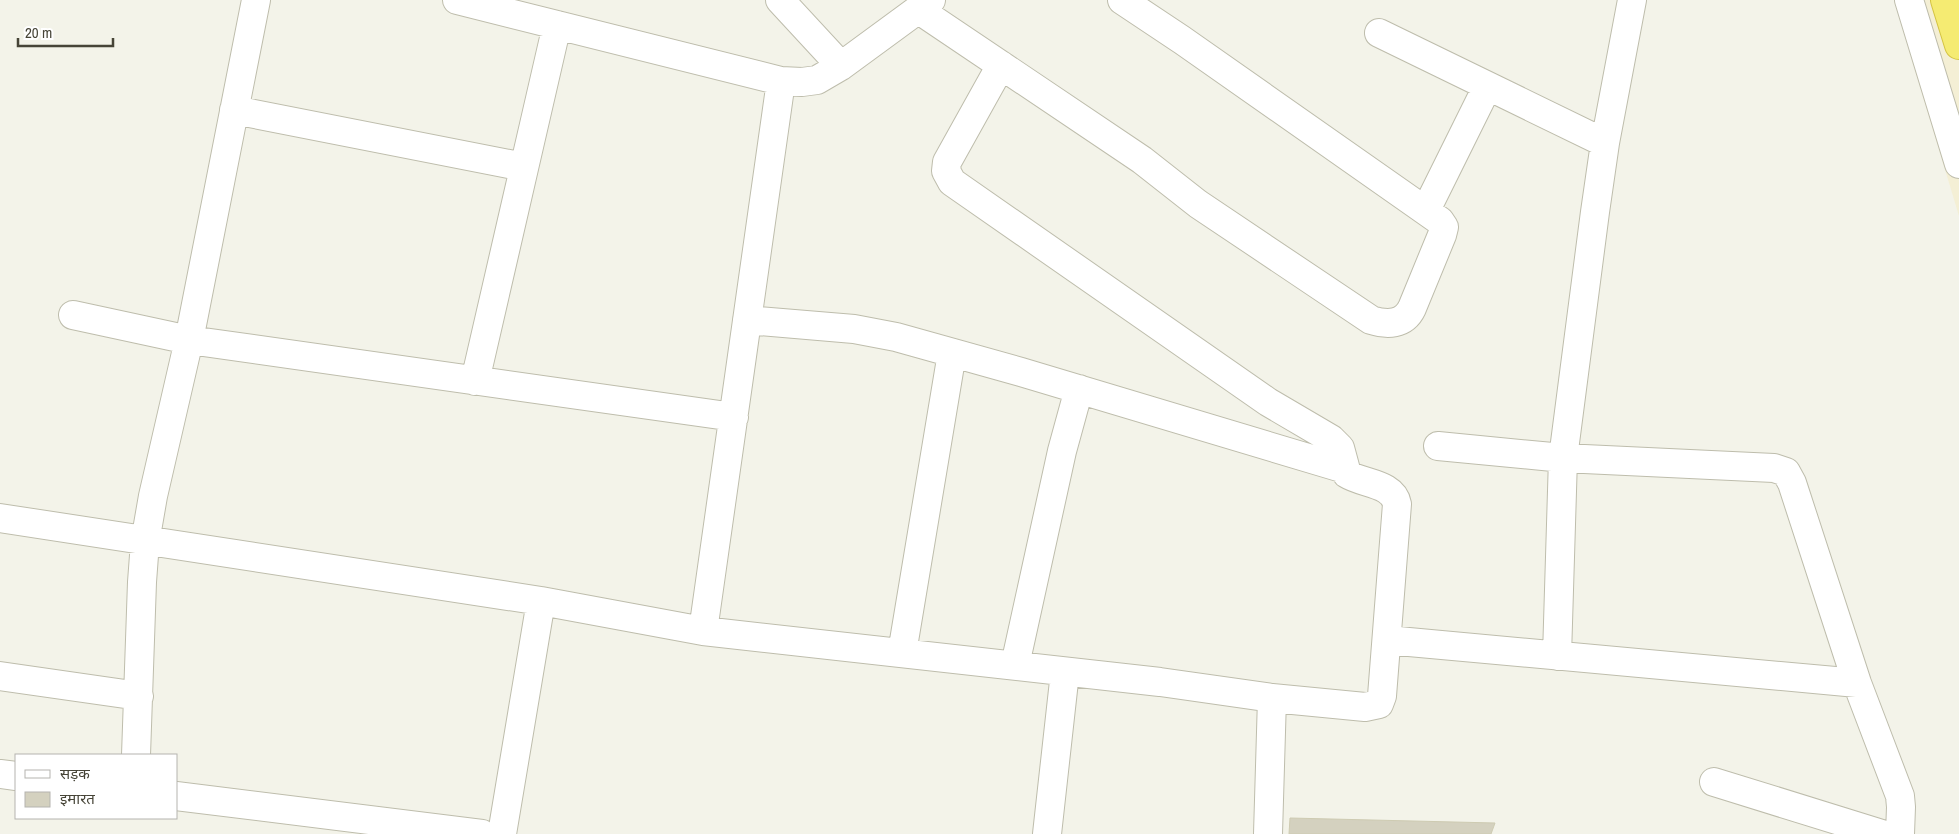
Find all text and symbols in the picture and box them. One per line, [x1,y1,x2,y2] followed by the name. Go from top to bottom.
[18,15,112,47] scale bar
[25,22,52,43] text: 20 m
[15,754,178,819] legend
[60,763,90,784] text: सड़क
[60,788,95,809] text: इमारत

